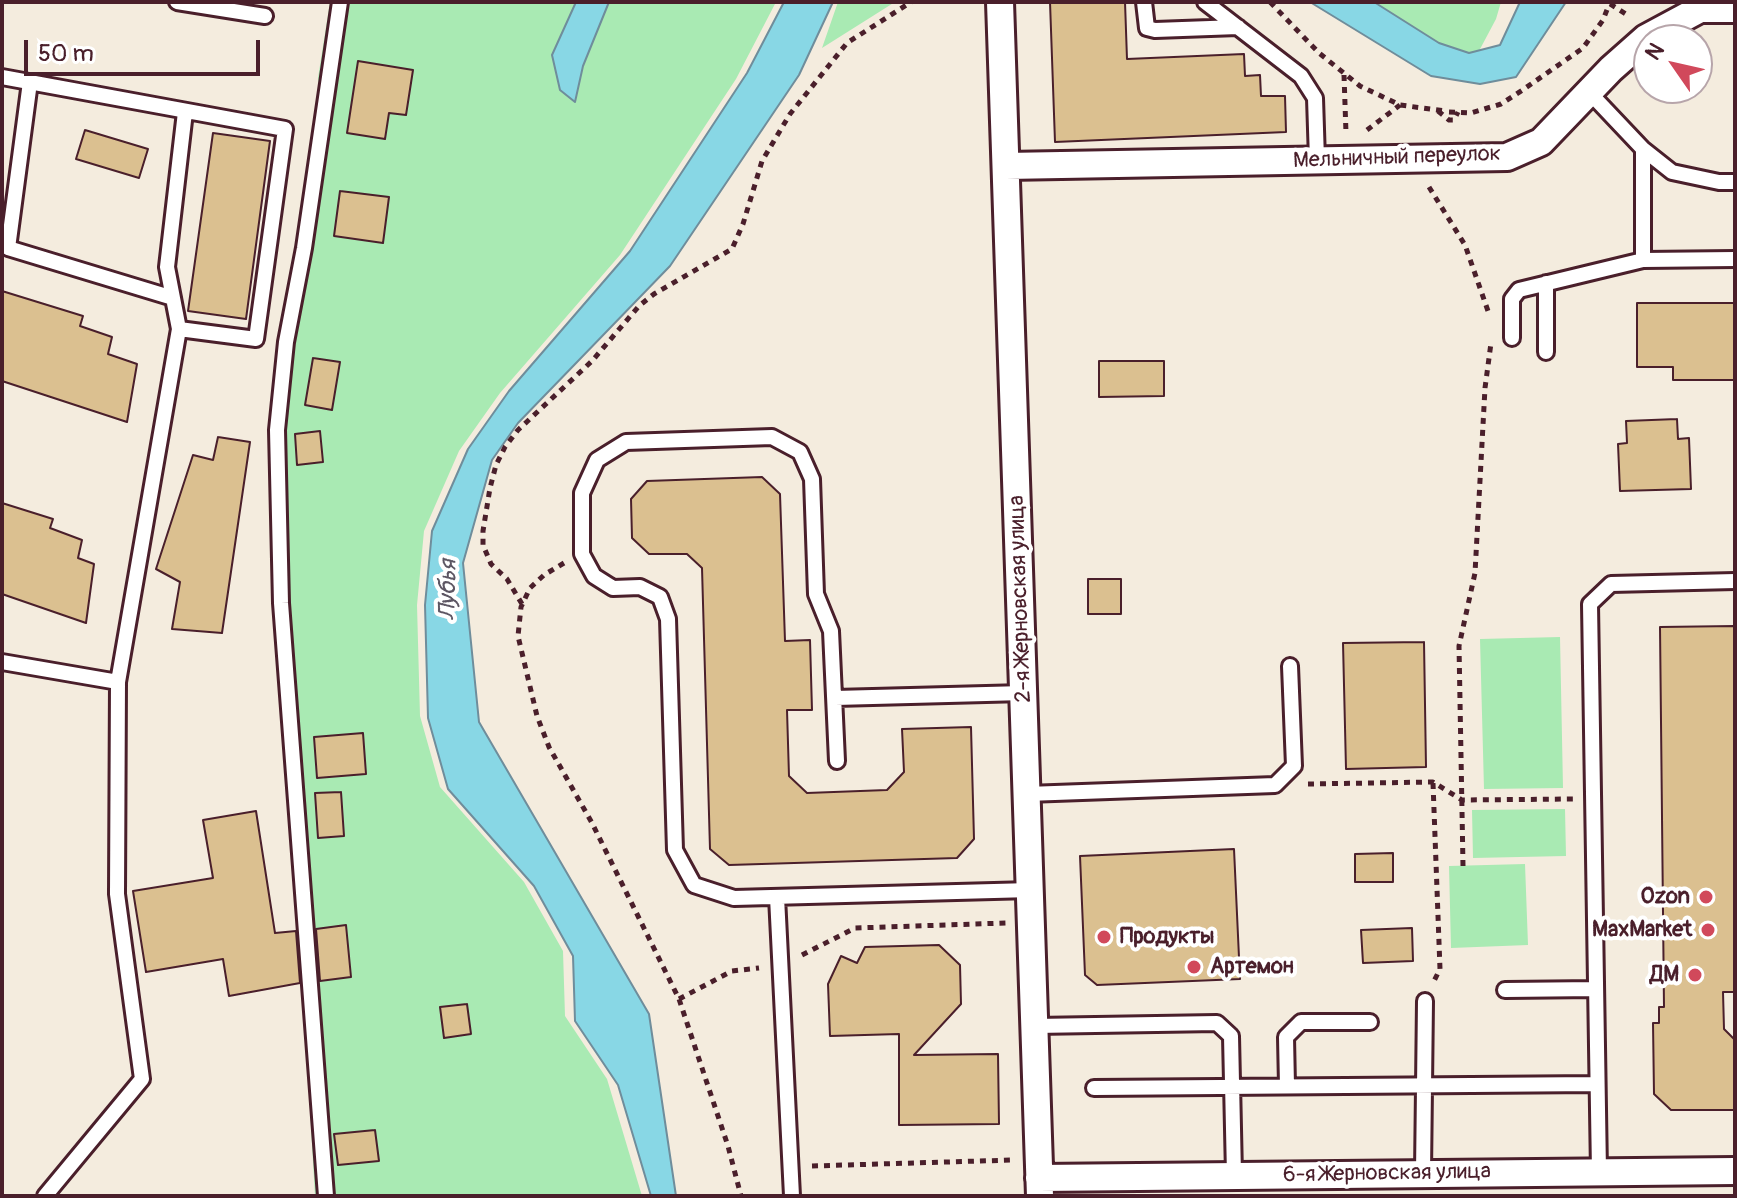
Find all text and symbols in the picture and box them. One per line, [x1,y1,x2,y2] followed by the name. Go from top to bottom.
[28,24,264,74] scale bar
[1633,24,1713,104] north arrow
[1639,38,1671,66] text: N
[38,39,94,68] text: 50 m
[1293,141,1501,175] street label: Мельничный переулок
[1004,495,1038,703] street label: 2-я Жерновская улица
[434,559,464,621] water label: Лубья
[1641,884,1690,910] place label: Ozon
[1697,888,1715,906] marker: Ozon
[1592,917,1692,943] place label: MaxMarket
[1699,921,1717,939] marker: MaxMarket
[1120,924,1215,950] place label: Продукты
[1095,928,1113,946] marker: Продукты
[1210,954,1294,980] place label: Артемон
[1185,958,1203,976] marker: Артемон
[1650,962,1679,988] place label: ДМ
[1686,966,1704,984] marker: ДМ
[1283,1159,1491,1189] street label: 6-я Жерновская улица

